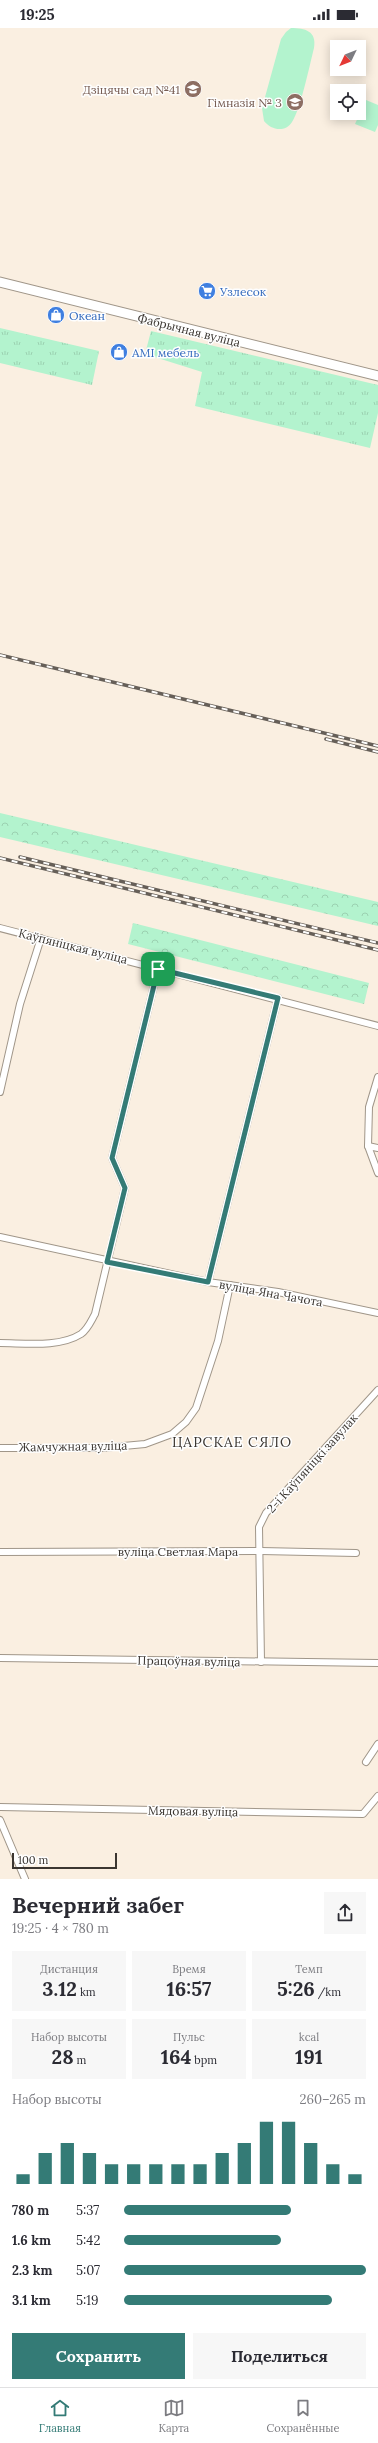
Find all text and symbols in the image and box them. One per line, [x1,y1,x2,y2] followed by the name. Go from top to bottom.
[20,5,55,24] text: 19:25
[330,40,366,76] north arrow
[330,40,366,120] map controls
[183,79,203,99] school or university icon: Дзіцячы сад №41
[83,82,180,97] place label: Дзіцячы сад №41
[330,84,366,120] button: locate
[285,92,305,112] school or university icon: Гімназія № 3
[207,95,282,110] place label: Гімназія № 3
[197,281,217,301] supermarket icon: Узлесок
[219,284,267,299] place label: Узлесок
[46,305,66,325] shop icon: Океан
[69,308,105,323] place label: Океан
[136,310,242,350] street label: Фабрычная вуліца
[109,342,129,362] shop icon: AMI мебель
[131,345,199,360] place label: AMI мебель
[17,925,129,967] street label: Каўпяніцкая вуліца
[141,952,175,986] pin
[147,958,169,980] icon: arrive
[218,1277,324,1309] street label: вуліца Яна Чачота
[263,1410,361,1516] street label: 2-і Каўпяніцкі завулак
[172,1433,292,1451] district label: ЦАРСКАЕ СЯЛО
[18,1438,128,1454] street label: Жамчужная вуліца
[118,1544,238,1559] street label: вуліца Светлая Мара
[137,1653,241,1669] street label: Працоўная вуліца
[148,1803,238,1819] street label: Мядовая вуліца
[12,1851,117,1870] scale bar
[18,1853,48,1867] text: 100 m
[12,1891,184,1919] text: Вечерний забег
[324,1892,366,1934] button: share
[12,1920,109,1937] text: 19:25 · 4 × 780 m
[40,1962,98,1976] text: Дистанция
[172,1962,206,1976] text: Время
[295,1962,323,1976] text: Темп
[42,1976,77,2001] text: 3.12
[167,1976,211,2001] text: 16:57
[277,1976,315,2001] text: 5:26
[77,1985,96,1999] text: km
[315,1985,341,1999] text: /km
[31,2030,107,2044] text: Набор высоты
[173,2030,205,2044] text: Пульс
[299,2030,319,2044] text: kcal
[52,2044,74,2069] text: 28
[161,2044,191,2069] text: 164
[295,2044,323,2069] text: 191
[74,2053,86,2067] text: m
[191,2053,217,2067] text: bpm
[12,2091,102,2108] text: Набор высоты
[300,2091,366,2108] text: 260–265 m
[12,2202,49,2219] text: 780 m
[76,2202,99,2219] text: 5:37
[12,2232,51,2249] text: 1.6 km
[76,2232,100,2249] text: 5:42
[12,2262,52,2279] text: 2.3 km
[76,2262,100,2279] text: 5:07
[12,2292,51,2309] text: 3.1 km
[76,2292,99,2309] text: 5:19
[12,2333,185,2379] button: Сохранить
[193,2333,366,2379] button: Поделиться
[39,2397,81,2435] tab: Главная
[158,2397,189,2435] tab: Карта
[267,2397,339,2435] tab: Сохранённые

